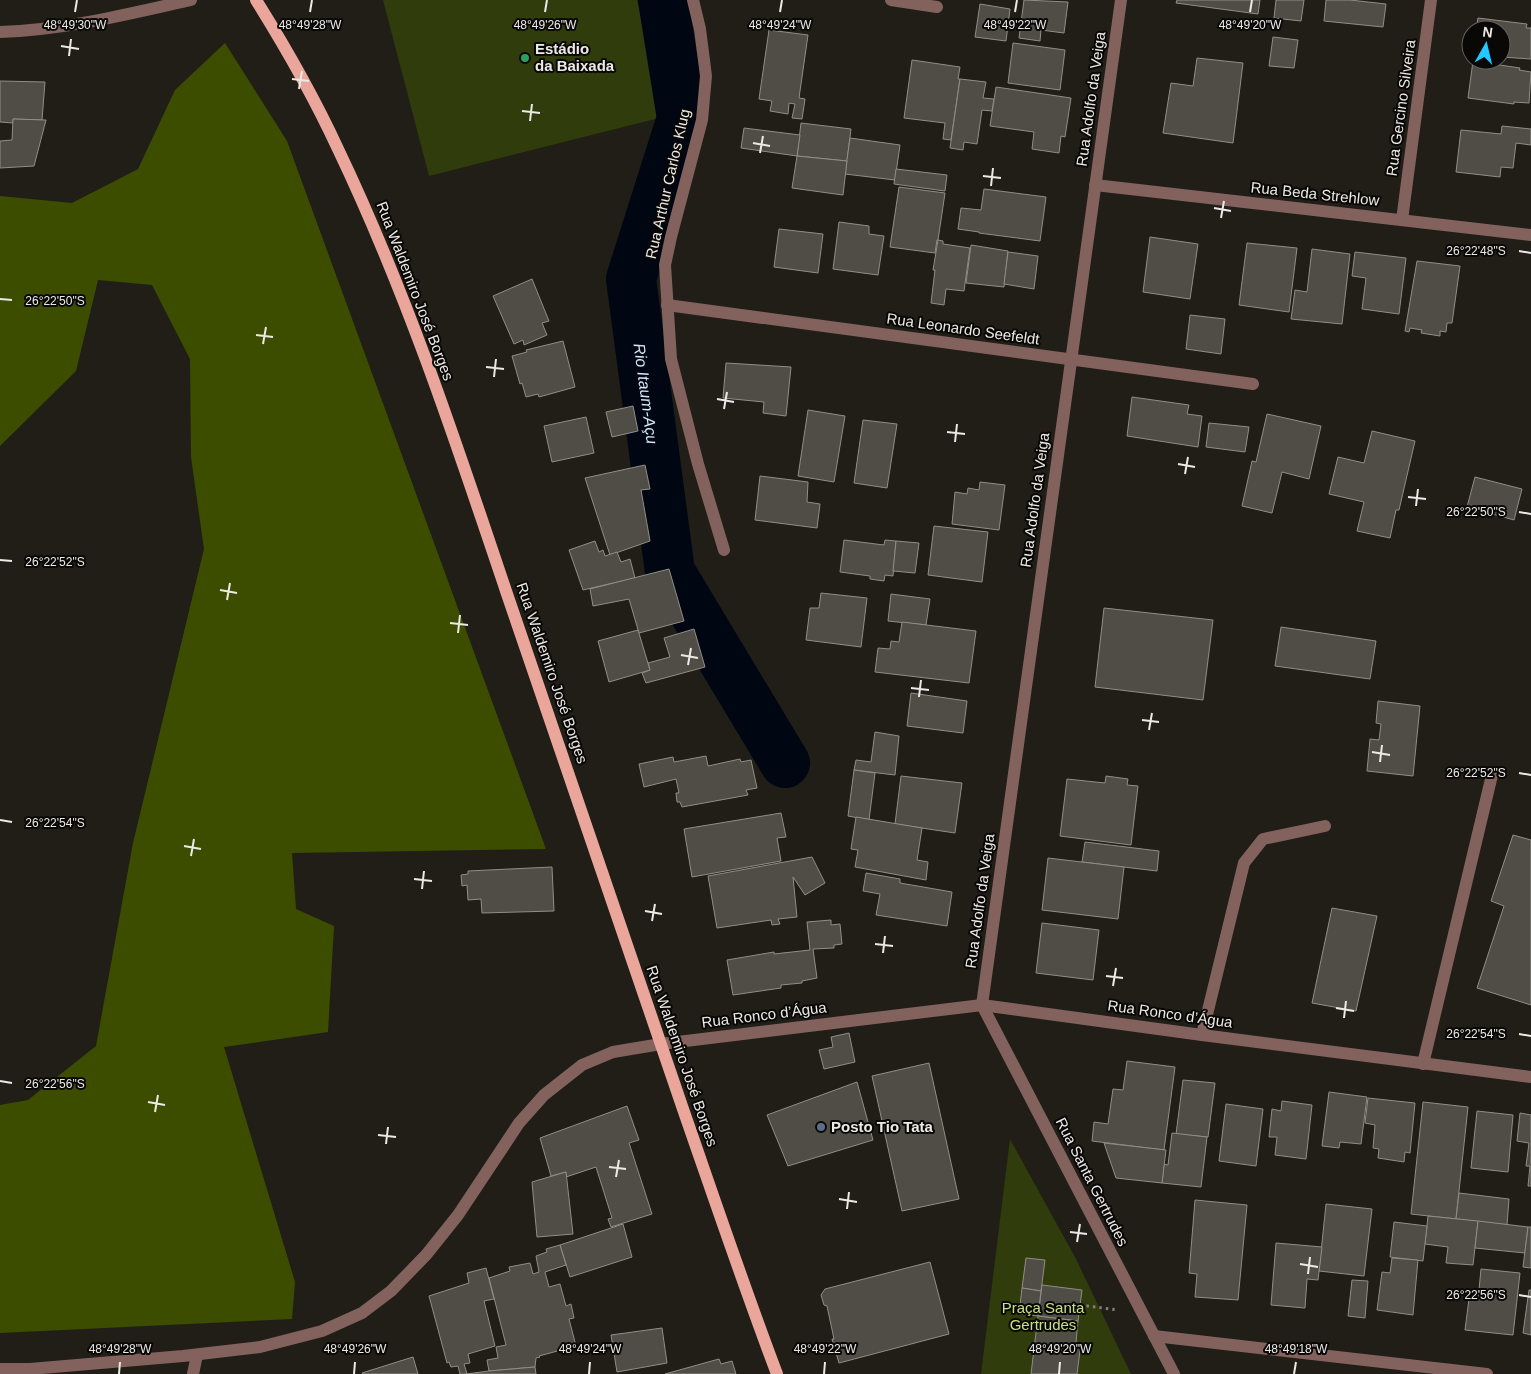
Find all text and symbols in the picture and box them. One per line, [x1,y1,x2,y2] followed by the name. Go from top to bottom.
[44,18,107,32] text: 48°49'30"W
[279,18,342,32] text: 48°49'28"W
[514,18,577,32] text: 48°49'26"W
[749,18,812,32] text: 48°49'24"W
[984,18,1047,32] text: 48°49'22"W
[1219,18,1282,32] text: 48°49'20"W
[1461,20,1511,70] north arrow
[1482,23,1494,41] text: N
[1073,30,1108,167] street label: Rua Adolfo da Veiga
[1383,38,1419,177] street label: Rua Gercino Silveira
[535,40,615,74] place label: Estádio da Baixada
[519,52,531,64] marker: Estádio da Baixada
[642,107,693,261] street label: Rua Arthur Carlos Klug
[1250,178,1380,209] street label: Rua Beda Strehlow
[373,199,458,383] street label: Rua Waldemiro José Borges
[1446,244,1506,258] text: 26°22'48"S
[25,294,85,308] text: 26°22'50"S
[885,309,1041,348] street label: Rua Leonardo Seefeldt
[631,342,661,445] water label: Rio Itaum-Açu
[1017,431,1052,568] street label: Rua Adolfo da Veiga
[1446,505,1506,519] text: 26°22'50"S
[25,555,85,569] text: 26°22'52"S
[513,580,591,766] street label: Rua Waldemiro José Borges
[1446,766,1506,780] text: 26°22'52"S
[25,816,85,830] text: 26°22'54"S
[962,832,997,969] street label: Rua Adolfo da Veiga
[643,963,721,1149] street label: Rua Waldemiro José Borges
[1107,996,1234,1031] street label: Rua Ronco d’Água
[700,998,828,1031] street label: Rua Ronco d’Água
[1446,1027,1506,1041] text: 26°22'54"S
[25,1077,85,1091] text: 26°22'56"S
[1053,1115,1132,1249] street label: Rua Santa Gertrudes
[831,1118,934,1135] place label: Posto Tio Tata
[815,1121,827,1133] marker: Posto Tio Tata
[1446,1288,1506,1302] text: 26°22'56"S
[1002,1299,1085,1333] park label: Praça Santa Gertrudes
[89,1342,152,1356] text: 48°49'28"W
[324,1342,387,1356] text: 48°49'26"W
[559,1342,622,1356] text: 48°49'24"W
[794,1342,857,1356] text: 48°49'22"W
[1029,1342,1092,1356] text: 48°49'20"W
[1265,1342,1328,1356] text: 48°49'18"W

